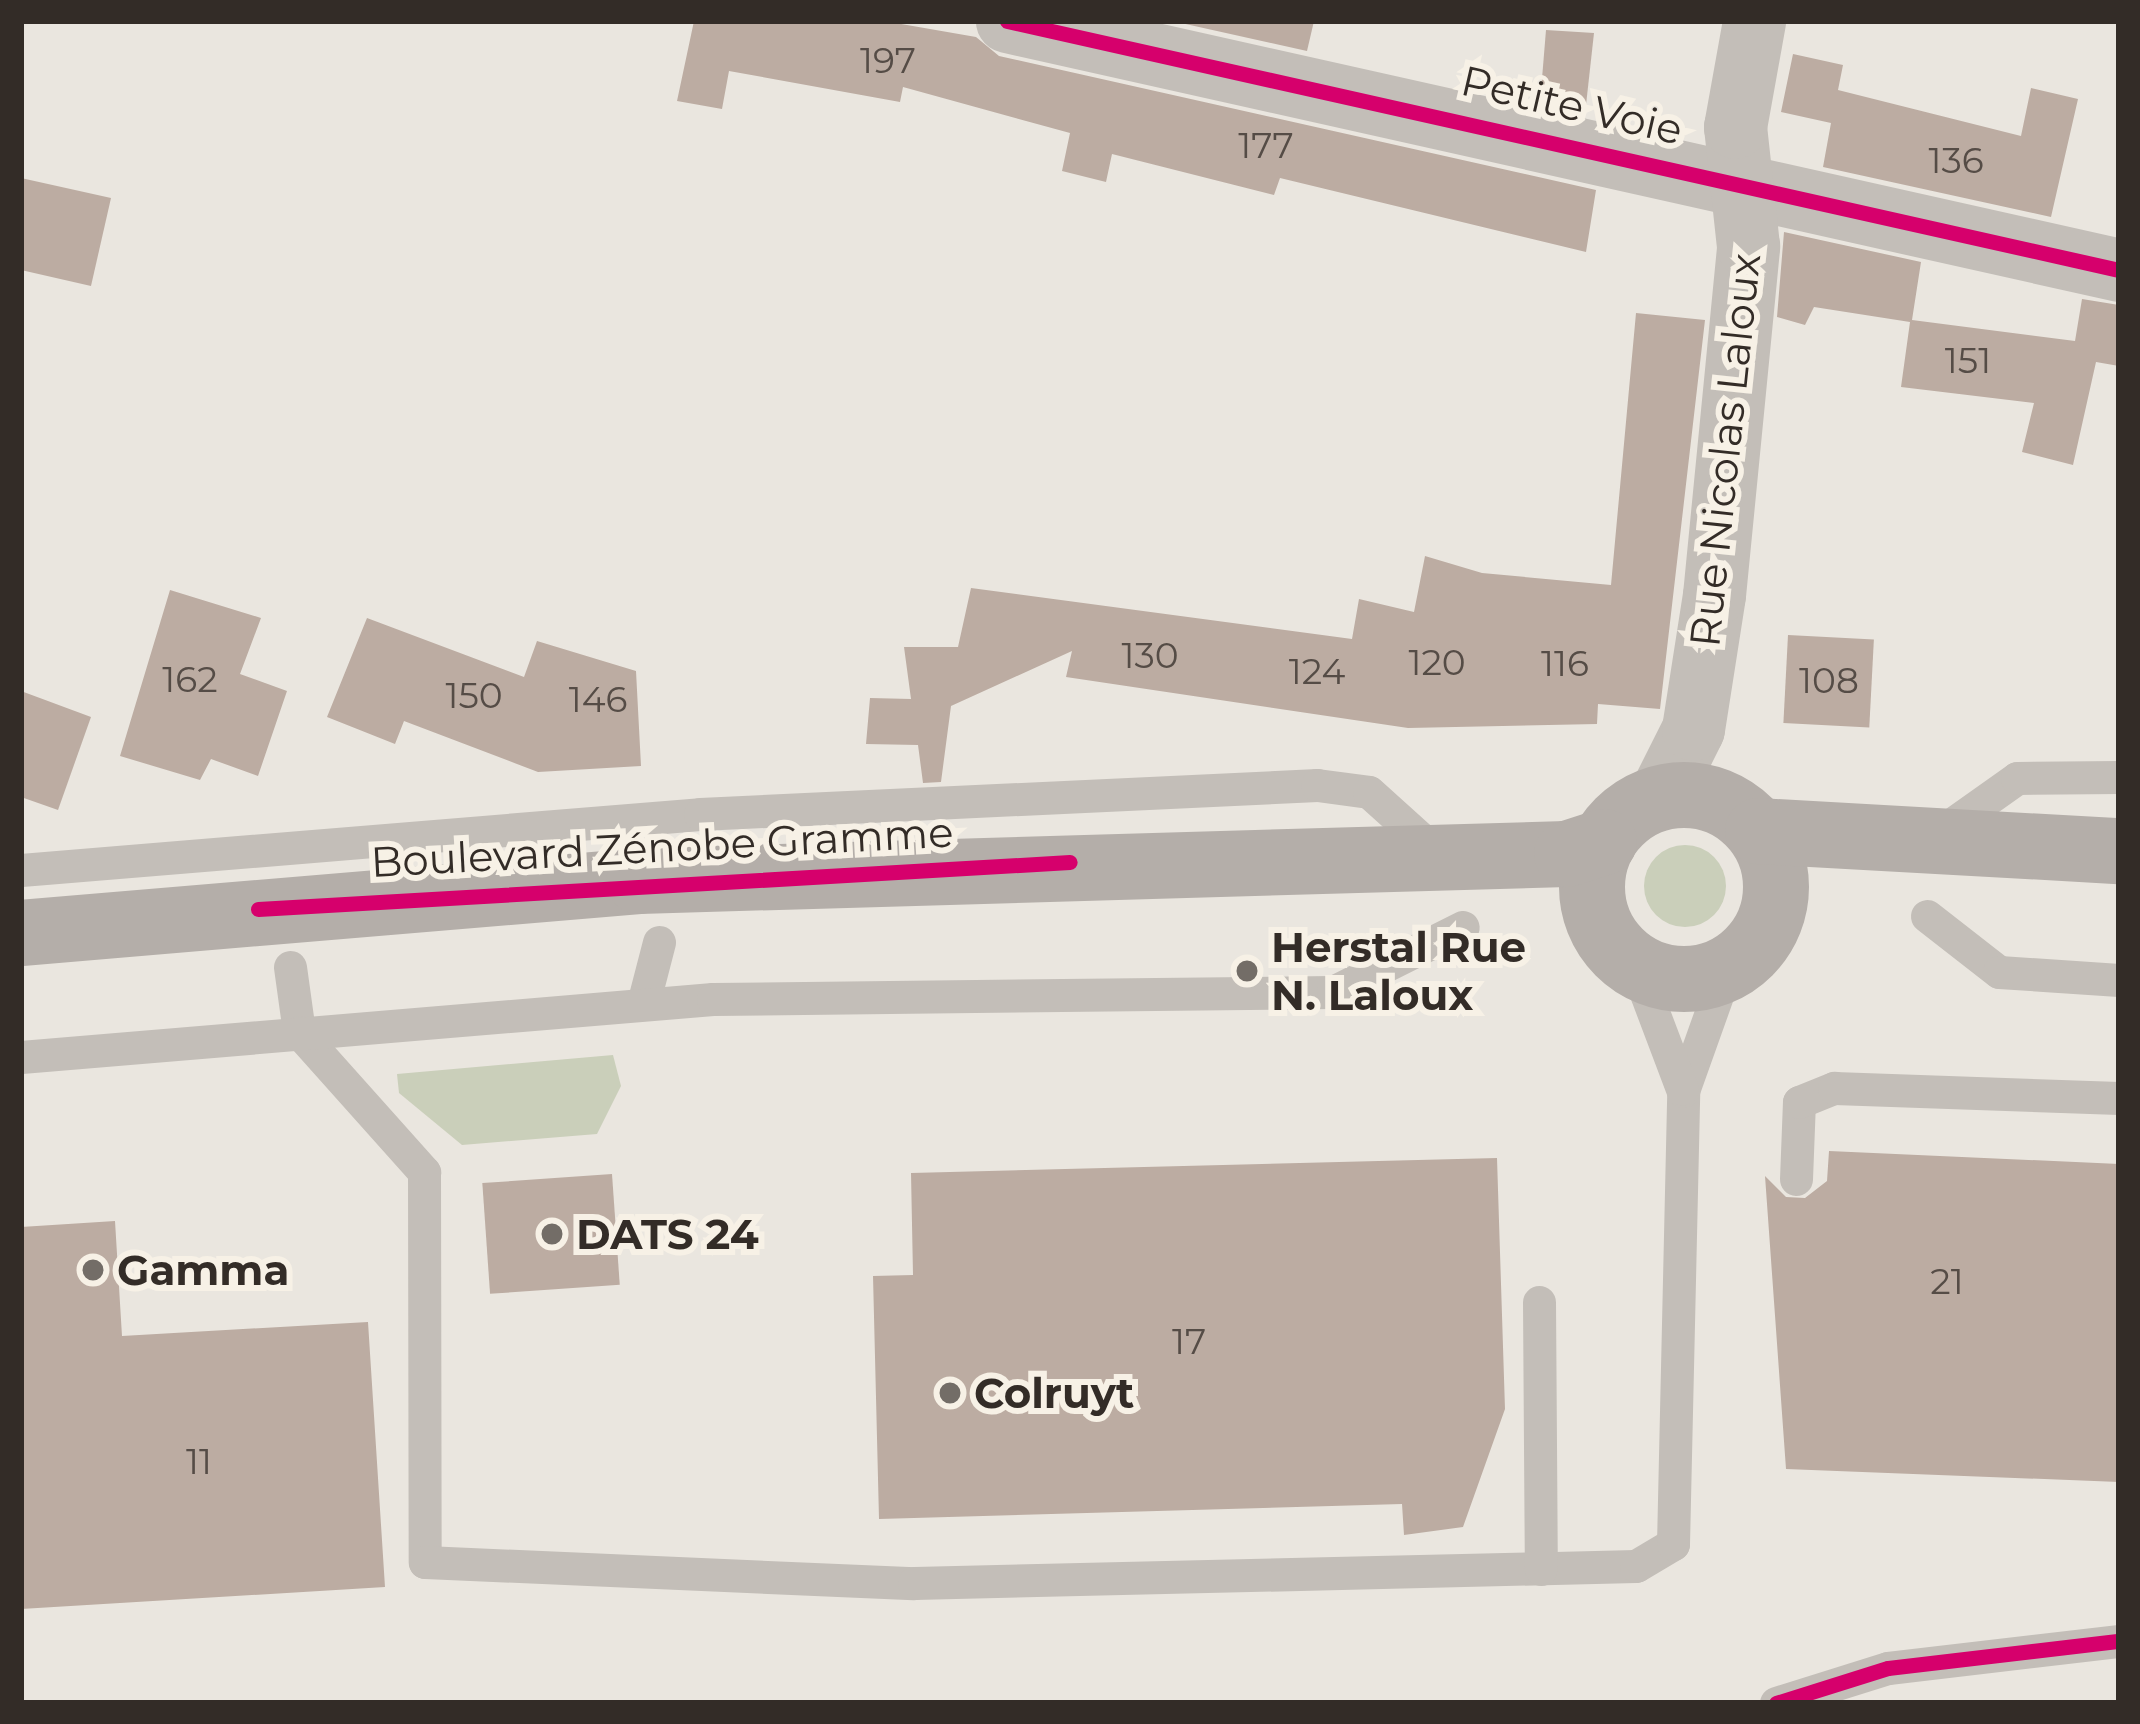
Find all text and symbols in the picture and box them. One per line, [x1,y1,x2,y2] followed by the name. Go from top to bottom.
[860,39,916,83] house number: 197
[1456,55,1688,155] street label: Petite Voie
[1238,124,1294,168] house number: 177
[1928,139,1984,183] house number: 136
[1679,251,1771,649] street label: Rue Nicolas Laloux
[1945,339,1991,383] house number: 151
[1121,634,1179,678] house number: 130
[1408,641,1466,685] house number: 120
[1541,642,1589,686] house number: 116
[1289,650,1345,694] house number: 124
[162,658,218,702] house number: 162
[1799,659,1859,703] house number: 108
[445,674,503,718] house number: 150
[569,678,627,722] house number: 146
[369,807,955,887] street label: Boulevard Zénobe Gramme
[1271,922,1526,1020] place label: Herstal Rue N. Laloux
[1234,958,1260,984] marker: Herstal Rue N. Laloux
[576,1209,759,1259] place label: DATS 24
[539,1221,565,1247] marker: DATS 24
[117,1245,289,1295] place label: Gamma
[80,1257,106,1283] marker: Gamma
[1930,1260,1964,1304] house number: 21
[1172,1320,1206,1364] house number: 17
[974,1368,1134,1418] place label: Colruyt
[937,1380,963,1406] marker: Colruyt
[186,1440,212,1484] house number: 11

